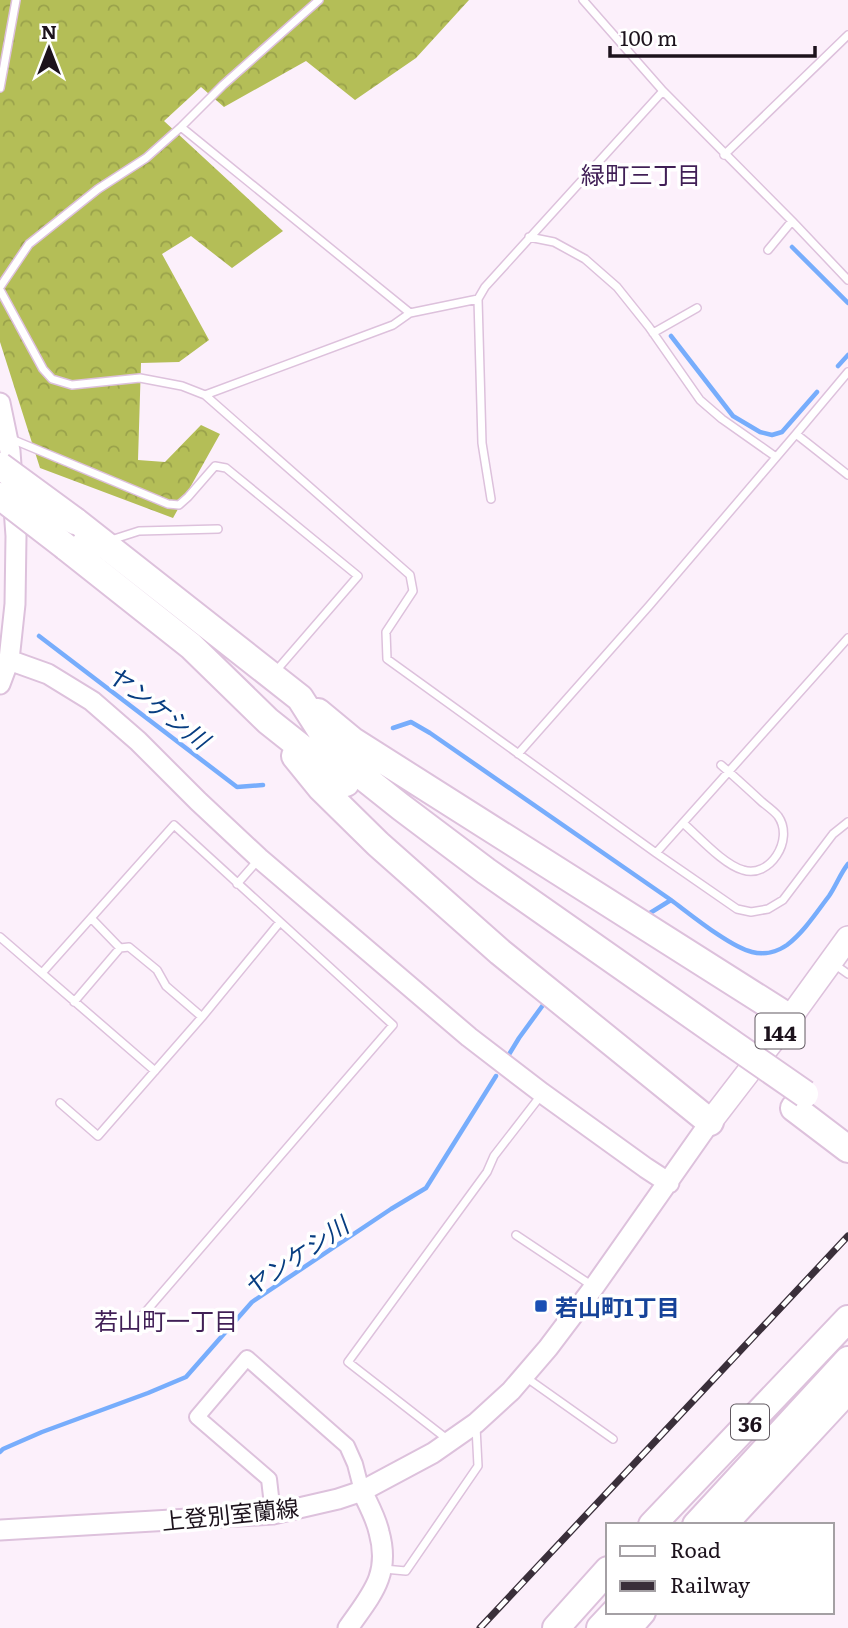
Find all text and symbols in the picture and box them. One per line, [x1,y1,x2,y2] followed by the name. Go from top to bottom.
[14,14,84,84] north arrow
[610,14,815,58] scale bar
[41,17,57,45] text: N
[620,21,677,52] text: 100 m
[581,156,701,191] district label: 緑町三丁目
[101,656,220,758] water label: ヤンケシ川
[756,1014,804,1048] road number: 144
[235,1205,357,1303] water label: ヤンケシ川
[555,1289,680,1323] place label: 若山町1丁目
[533,1298,549,1314] marker: 若山町1丁目
[94,1302,238,1337] district label: 若山町一丁目
[731,1404,769,1440] road number: 36
[160,1489,300,1537] street label: 上登別室蘭線
[606,1523,834,1614] legend
[670,1533,721,1564] text: Road
[670,1568,751,1599] text: Railway

